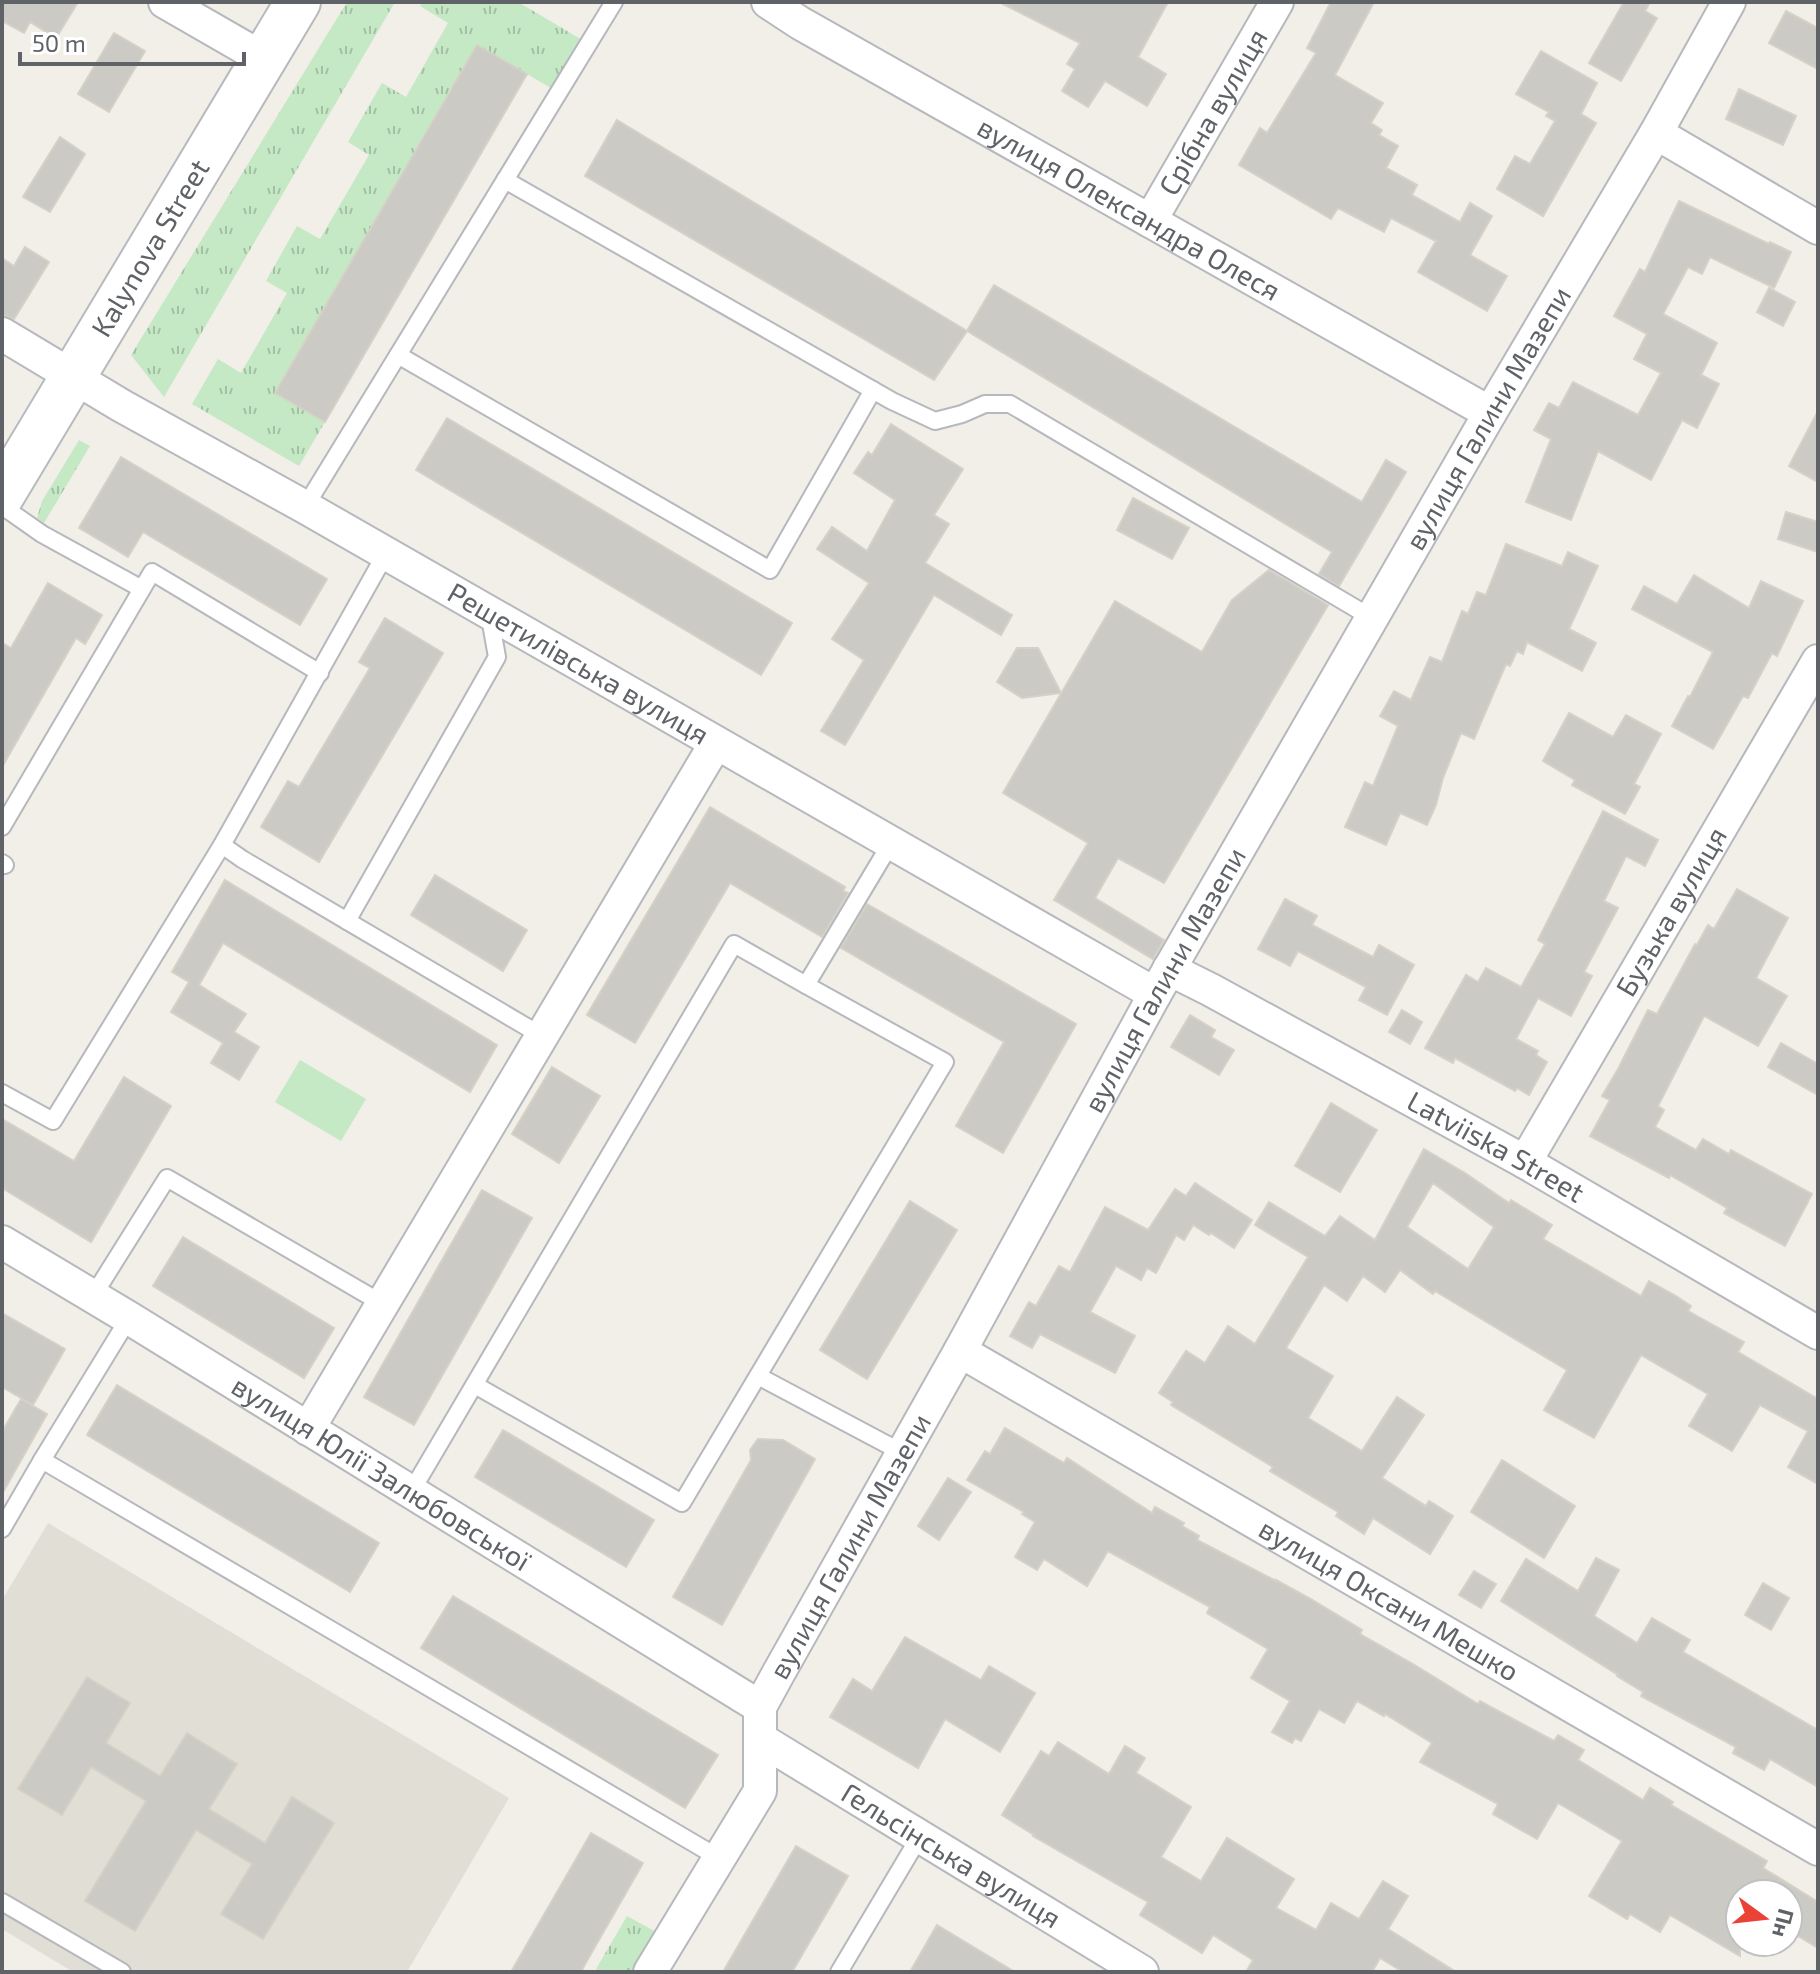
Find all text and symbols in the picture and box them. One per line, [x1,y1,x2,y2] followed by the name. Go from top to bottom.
[20,16,244,66] scale bar
[1151,22,1274,201] street label: Срібна вулиця
[32,28,86,57] text: 50 m
[972,109,1287,307] street label: вулиця Олександра Олеся
[83,153,216,342] street label: Kalynova Street
[1397,280,1577,555] street label: вулиця Галини Мазепи
[442,575,715,751] street label: Решетилівська вулиця
[1608,821,1733,1002] street label: Бузька вулиця
[1076,841,1252,1118] street label: вулиця Галини Мазепи
[1402,1083,1591,1209] street label: Latviiska Street
[226,1368,538,1578] street label: вулиця Юлії Залюбовської
[761,1407,937,1684] street label: вулиця Галини Мазепи
[1254,1510,1525,1688] street label: вулиця Оксани Мешко
[836,1775,1068,1935] street label: Гельсінська вулиця
[1724,1878,1804,1958] north arrow
[1768,1906,1801,1941] text: Пн

